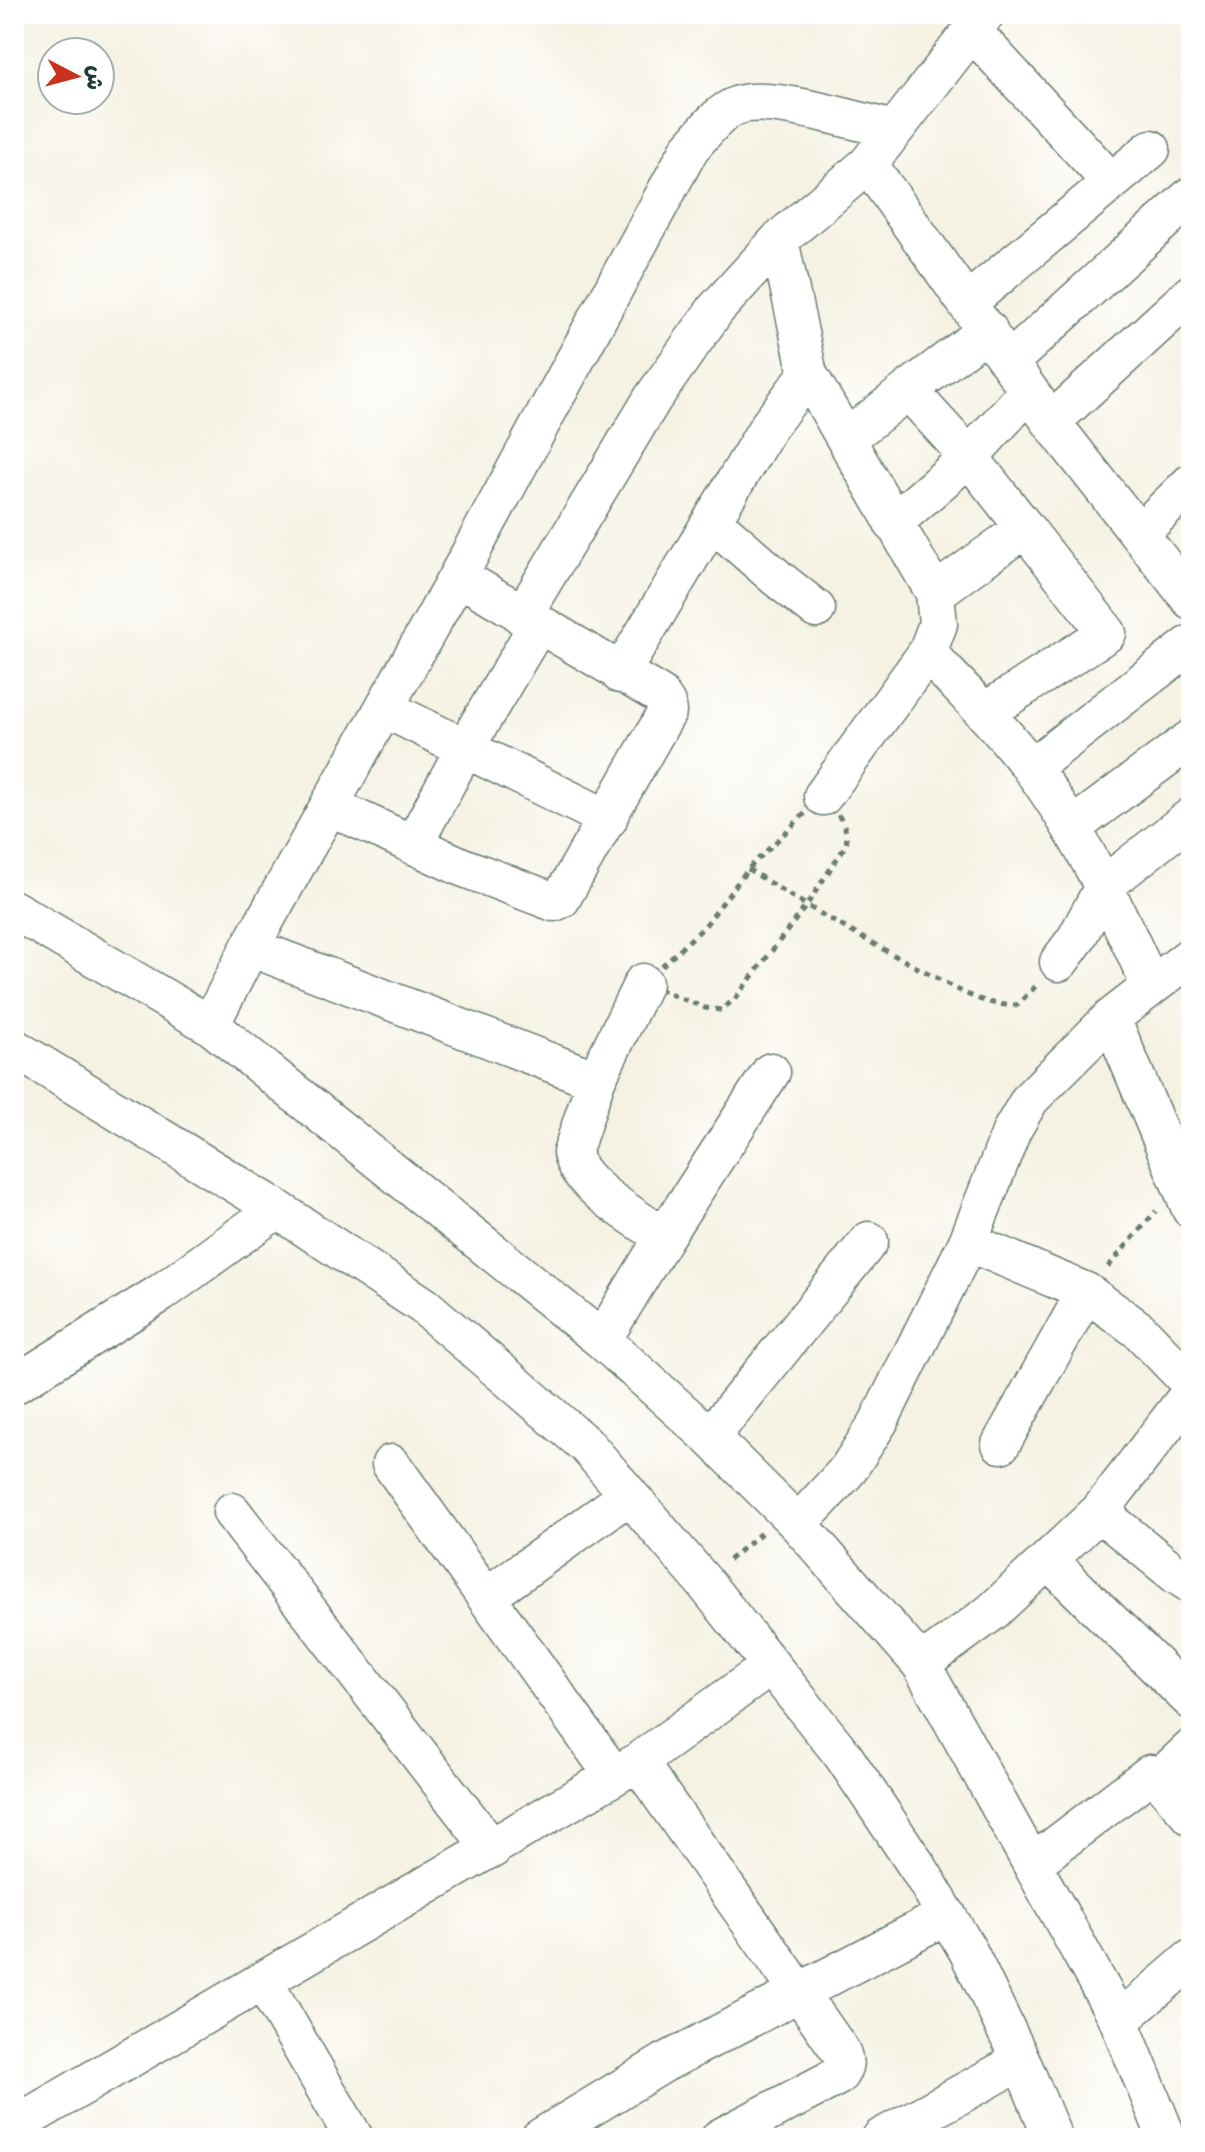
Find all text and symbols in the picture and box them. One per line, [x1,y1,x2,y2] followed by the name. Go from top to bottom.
[36,36,116,116] north arrow
[81,65,110,91] text: ش

